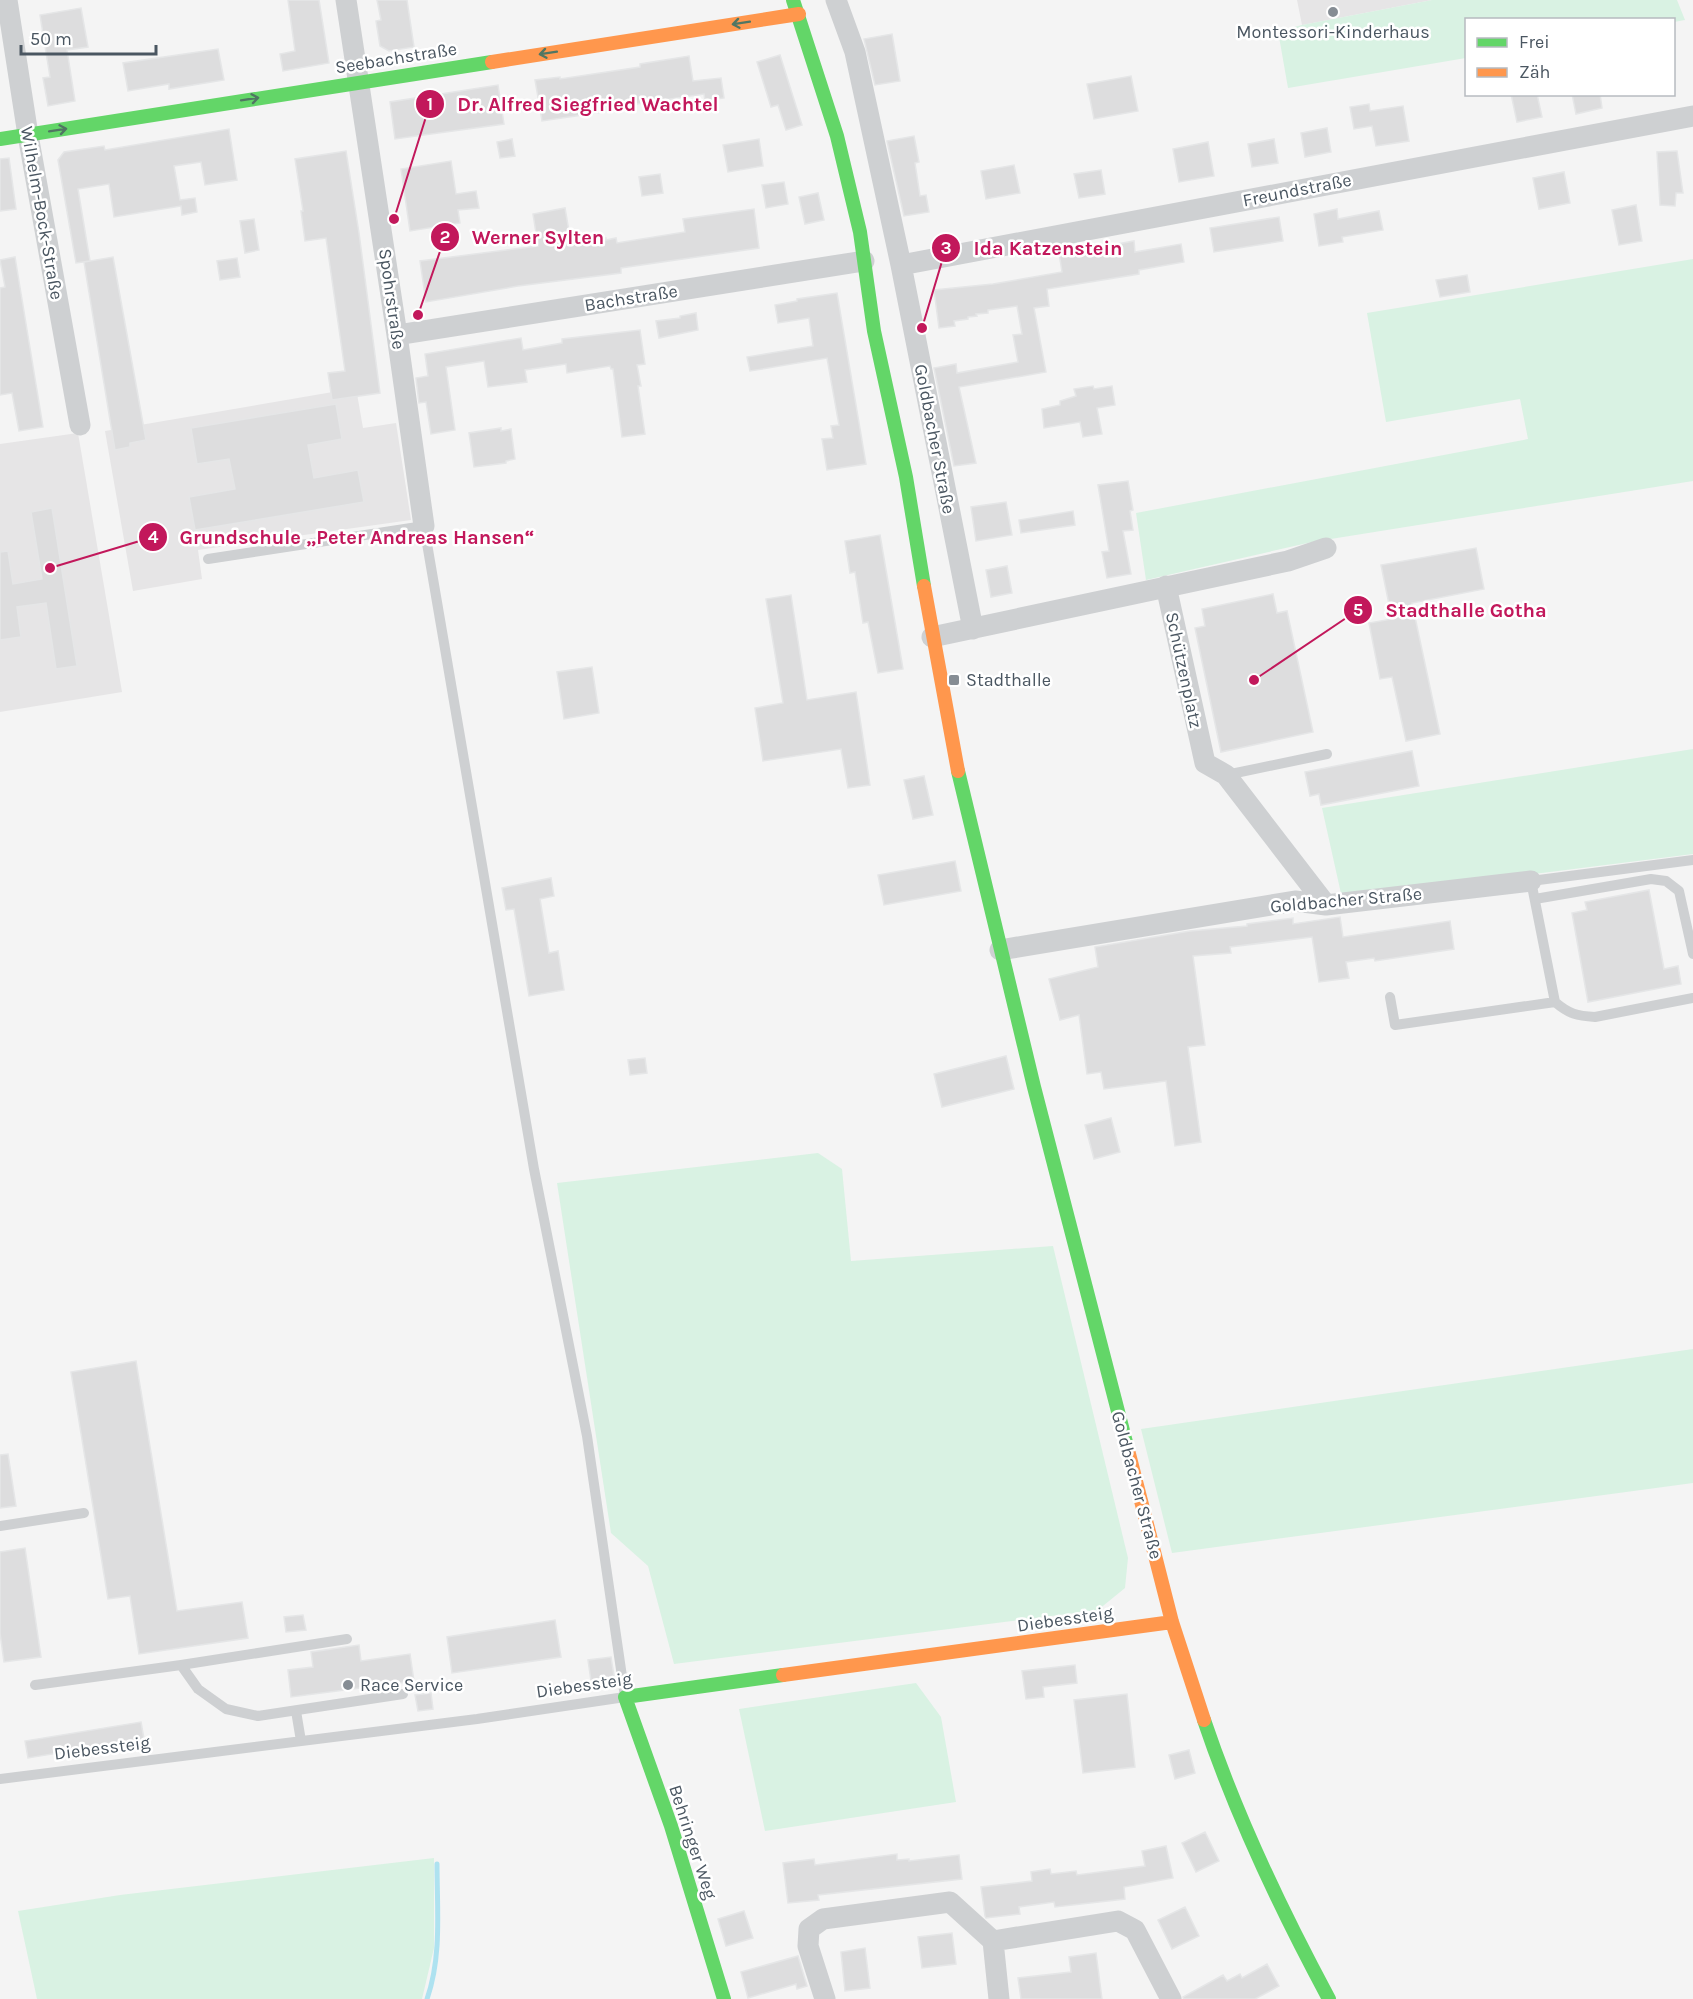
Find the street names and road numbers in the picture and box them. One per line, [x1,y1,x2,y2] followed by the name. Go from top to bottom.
[334,38,458,78] street label: Seebachstraße
[16,125,68,301] street label: Wilhelm-Bock-Straße
[1241,169,1353,211] street label: Freundstraße
[374,247,410,351] street label: Spohrstraße
[583,280,679,316] street label: Bachstraße
[910,362,960,516] street label: Goldbacher Straße
[1161,610,1207,730] street label: Schützenplatz
[1269,882,1423,918] street label: Goldbacher Straße
[1107,1409,1167,1561] street label: Goldbacher Straße
[1016,1601,1114,1637] street label: Diebessteig
[535,1667,633,1703] street label: Diebessteig
[53,1731,151,1765] street label: Diebessteig
[664,1782,722,1902] street label: Behringer Weg

